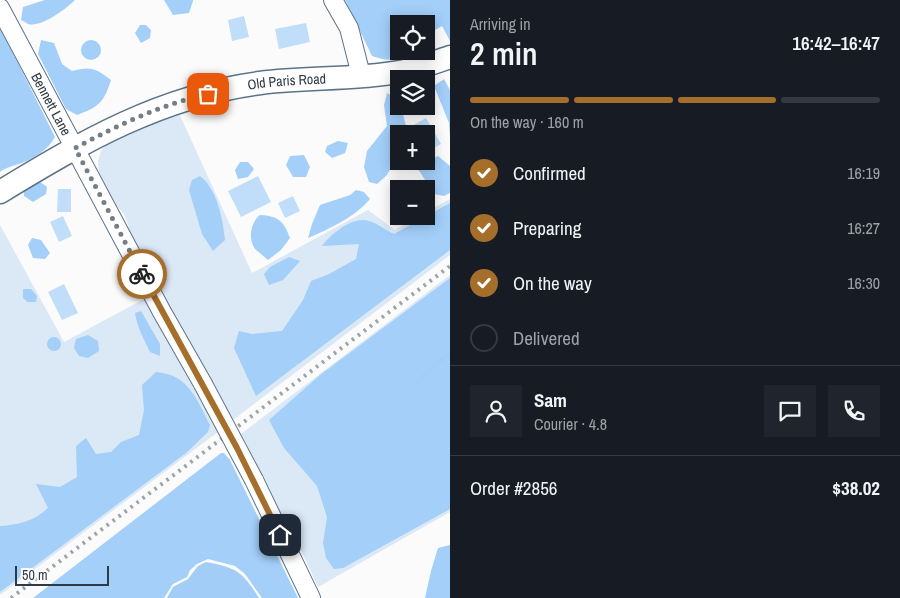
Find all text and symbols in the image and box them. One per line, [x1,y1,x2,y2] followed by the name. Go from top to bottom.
[470,13,531,35] text: Arriving in
[390,15,435,225] map controls
[390,15,435,60] button: locate
[792,30,880,56] text: 16:42–16:47
[470,32,538,75] text: 2 min
[246,69,326,94] street label: Old Paris Road
[27,70,75,139] street label: Bennett Lane
[390,70,435,115] button: layers
[187,73,229,115] pin
[194,80,222,108] icon: bag
[470,111,584,133] text: On the way · 160 m
[390,125,435,170] button: +
[470,159,498,187] icon: check
[513,160,586,186] text: Confirmed
[847,162,880,184] text: 16:19
[390,180,435,225] button: −
[470,214,498,242] icon: check
[513,215,581,241] text: Preparing
[847,217,880,239] text: 16:27
[117,249,167,299] courier
[128,260,156,288] icon: bike
[470,269,498,297] icon: check
[513,270,592,296] text: On the way
[847,272,880,294] text: 16:30
[513,325,580,351] text: Delivered
[470,385,522,437] button: person
[764,385,816,437] button: chat
[828,385,880,437] button: phone
[534,387,567,413] text: Sam
[534,413,607,435] text: Courier · 4.8
[470,475,557,501] text: Order #2856
[832,475,880,501] text: $38.02
[259,514,301,556] pin
[266,521,294,549] icon: home
[15,563,109,586] scale bar
[22,566,48,584] text: 50 m

